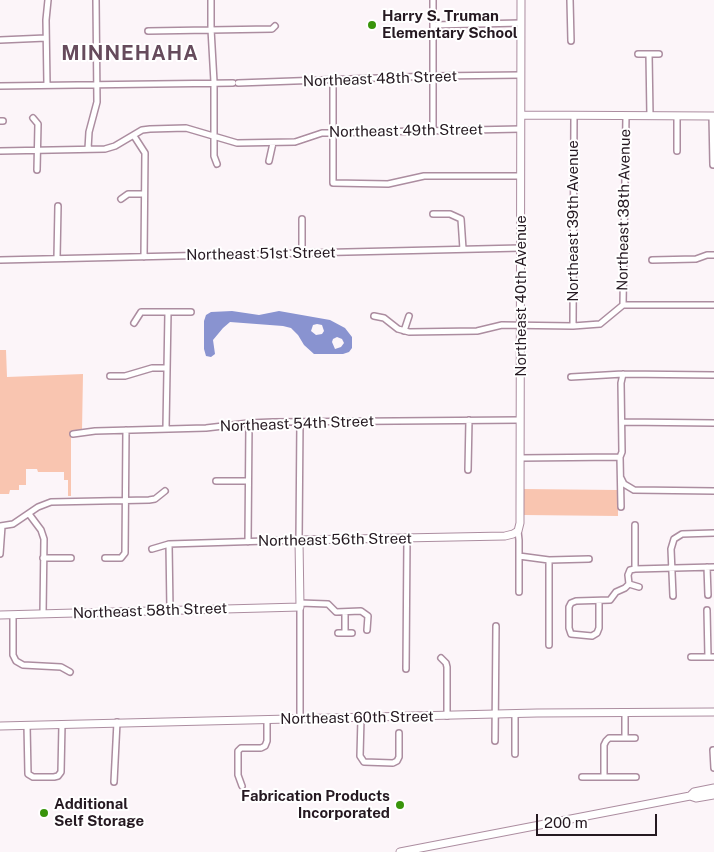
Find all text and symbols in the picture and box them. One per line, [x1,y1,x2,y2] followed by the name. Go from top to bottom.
[382,7,518,42] place label: Harry S. Truman Elementary School
[366,19,378,31] marker: Harry S. Truman Elementary School
[60,42,200,66] district label: MINNEHAHA
[303,67,457,91] street label: Northeast 48th Street
[329,121,483,141] street label: Northeast 49th Street
[614,129,634,291] street label: Northeast 38th Avenue
[564,140,582,302] street label: Northeast 39th Avenue
[512,215,530,377] street label: Northeast 40th Avenue
[186,244,336,264] street label: Northeast 51st Street
[220,412,374,436] street label: Northeast 54th Street
[258,530,412,550] street label: Northeast 56th Street
[72,599,228,623] street label: Northeast 58th Street
[280,708,434,728] street label: Northeast 60th Street
[241,787,390,822] place label: Fabrication Products Incorporated
[54,795,144,830] place label: Additional Self Storage
[394,799,406,811] marker: Fabrication Products Incorporated
[539,804,660,836] scale bar
[38,807,50,819] marker: Additional Self Storage
[544,814,588,831] text: 200 m

